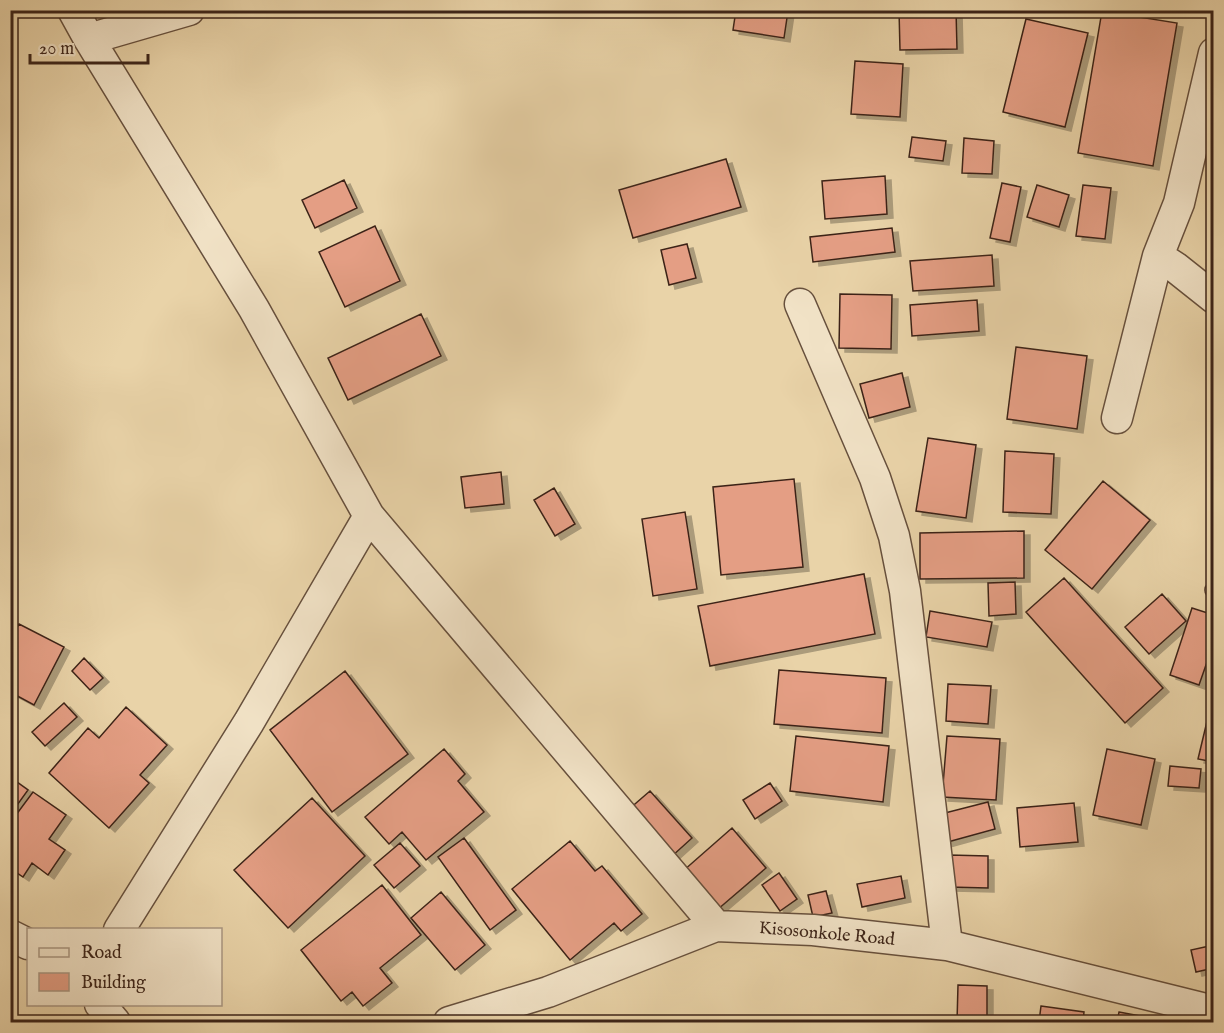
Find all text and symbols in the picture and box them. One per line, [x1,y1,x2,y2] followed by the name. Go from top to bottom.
[30,27,148,65] scale bar
[39,38,74,61] text: 20 m
[758,917,896,952] street label: Kisosonkole Road
[27,928,222,1006] legend
[81,942,122,965] text: Road
[81,972,146,995] text: Building

